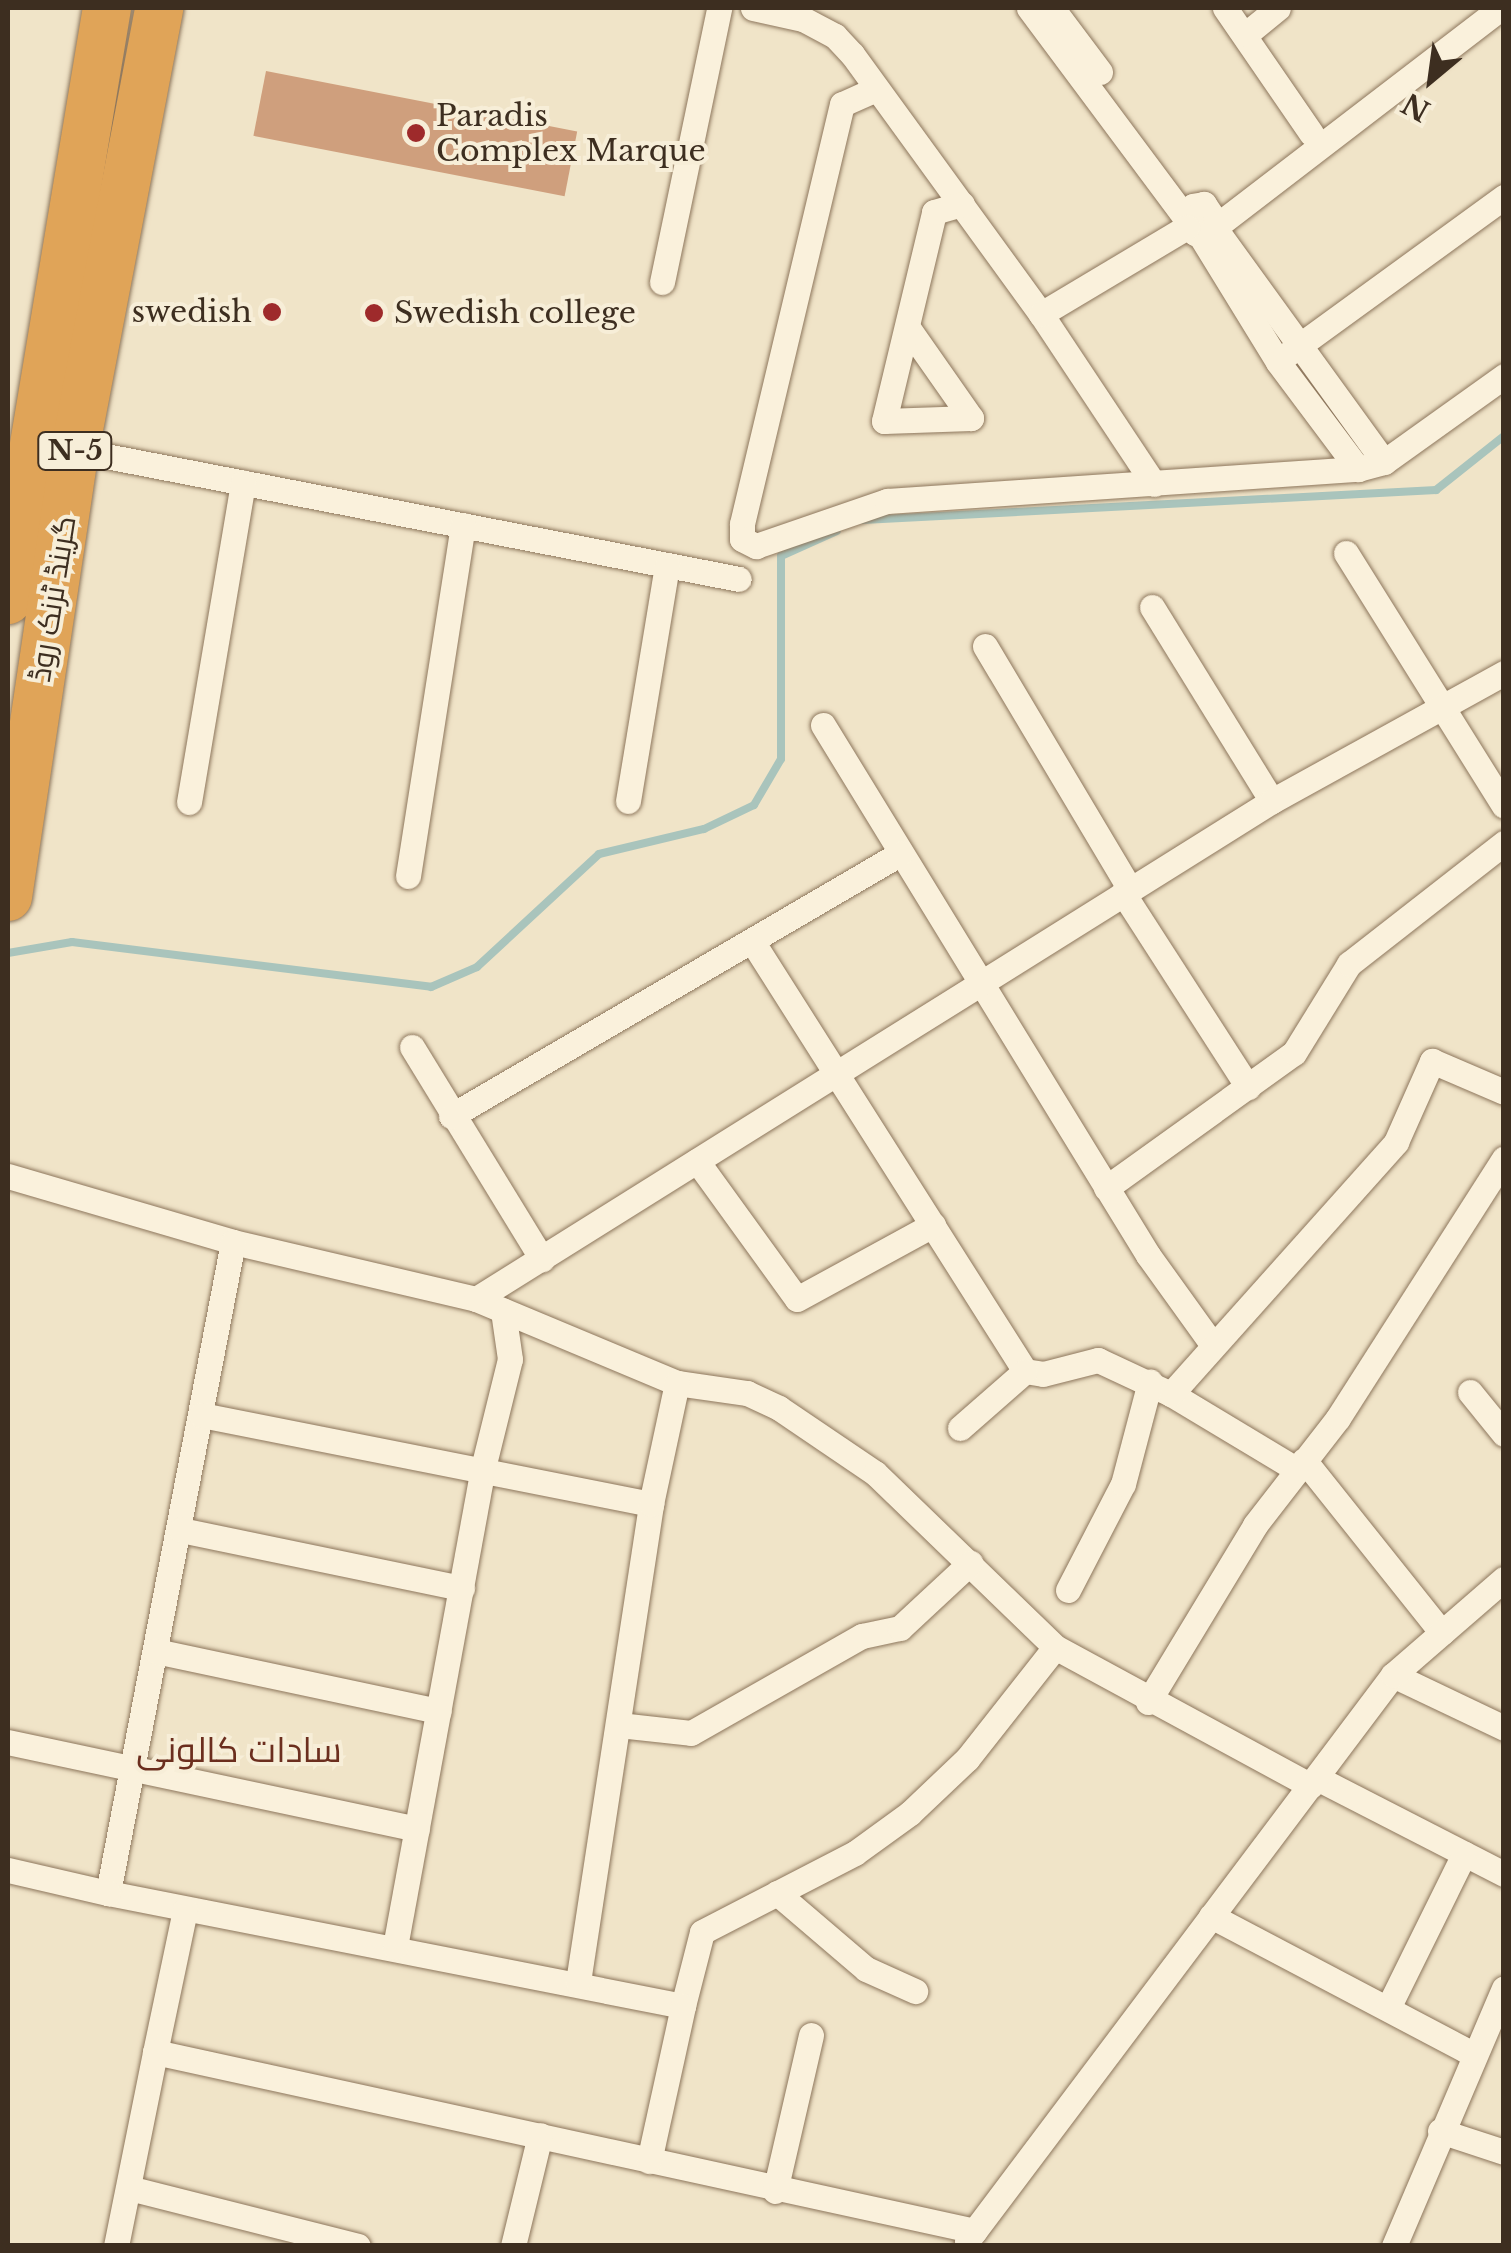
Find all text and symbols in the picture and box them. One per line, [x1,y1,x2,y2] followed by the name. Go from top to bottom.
[1381,30,1481,130] north arrow
[1396,85,1436,128] text: N
[436,98,706,168] place label: Paradis Complex Marque
[405,122,427,144] marker: Paradis Complex Marque
[132,294,252,330] place label: swedish
[394,295,636,331] place label: Swedish college
[261,301,283,323] marker: swedish
[363,302,385,324] marker: Swedish college
[35,428,115,474] road number: N-5
[22,513,84,685] street label: گرینڈ ٹرنک روڈ
[136,1729,342,1771] district label: سادات کالونی

